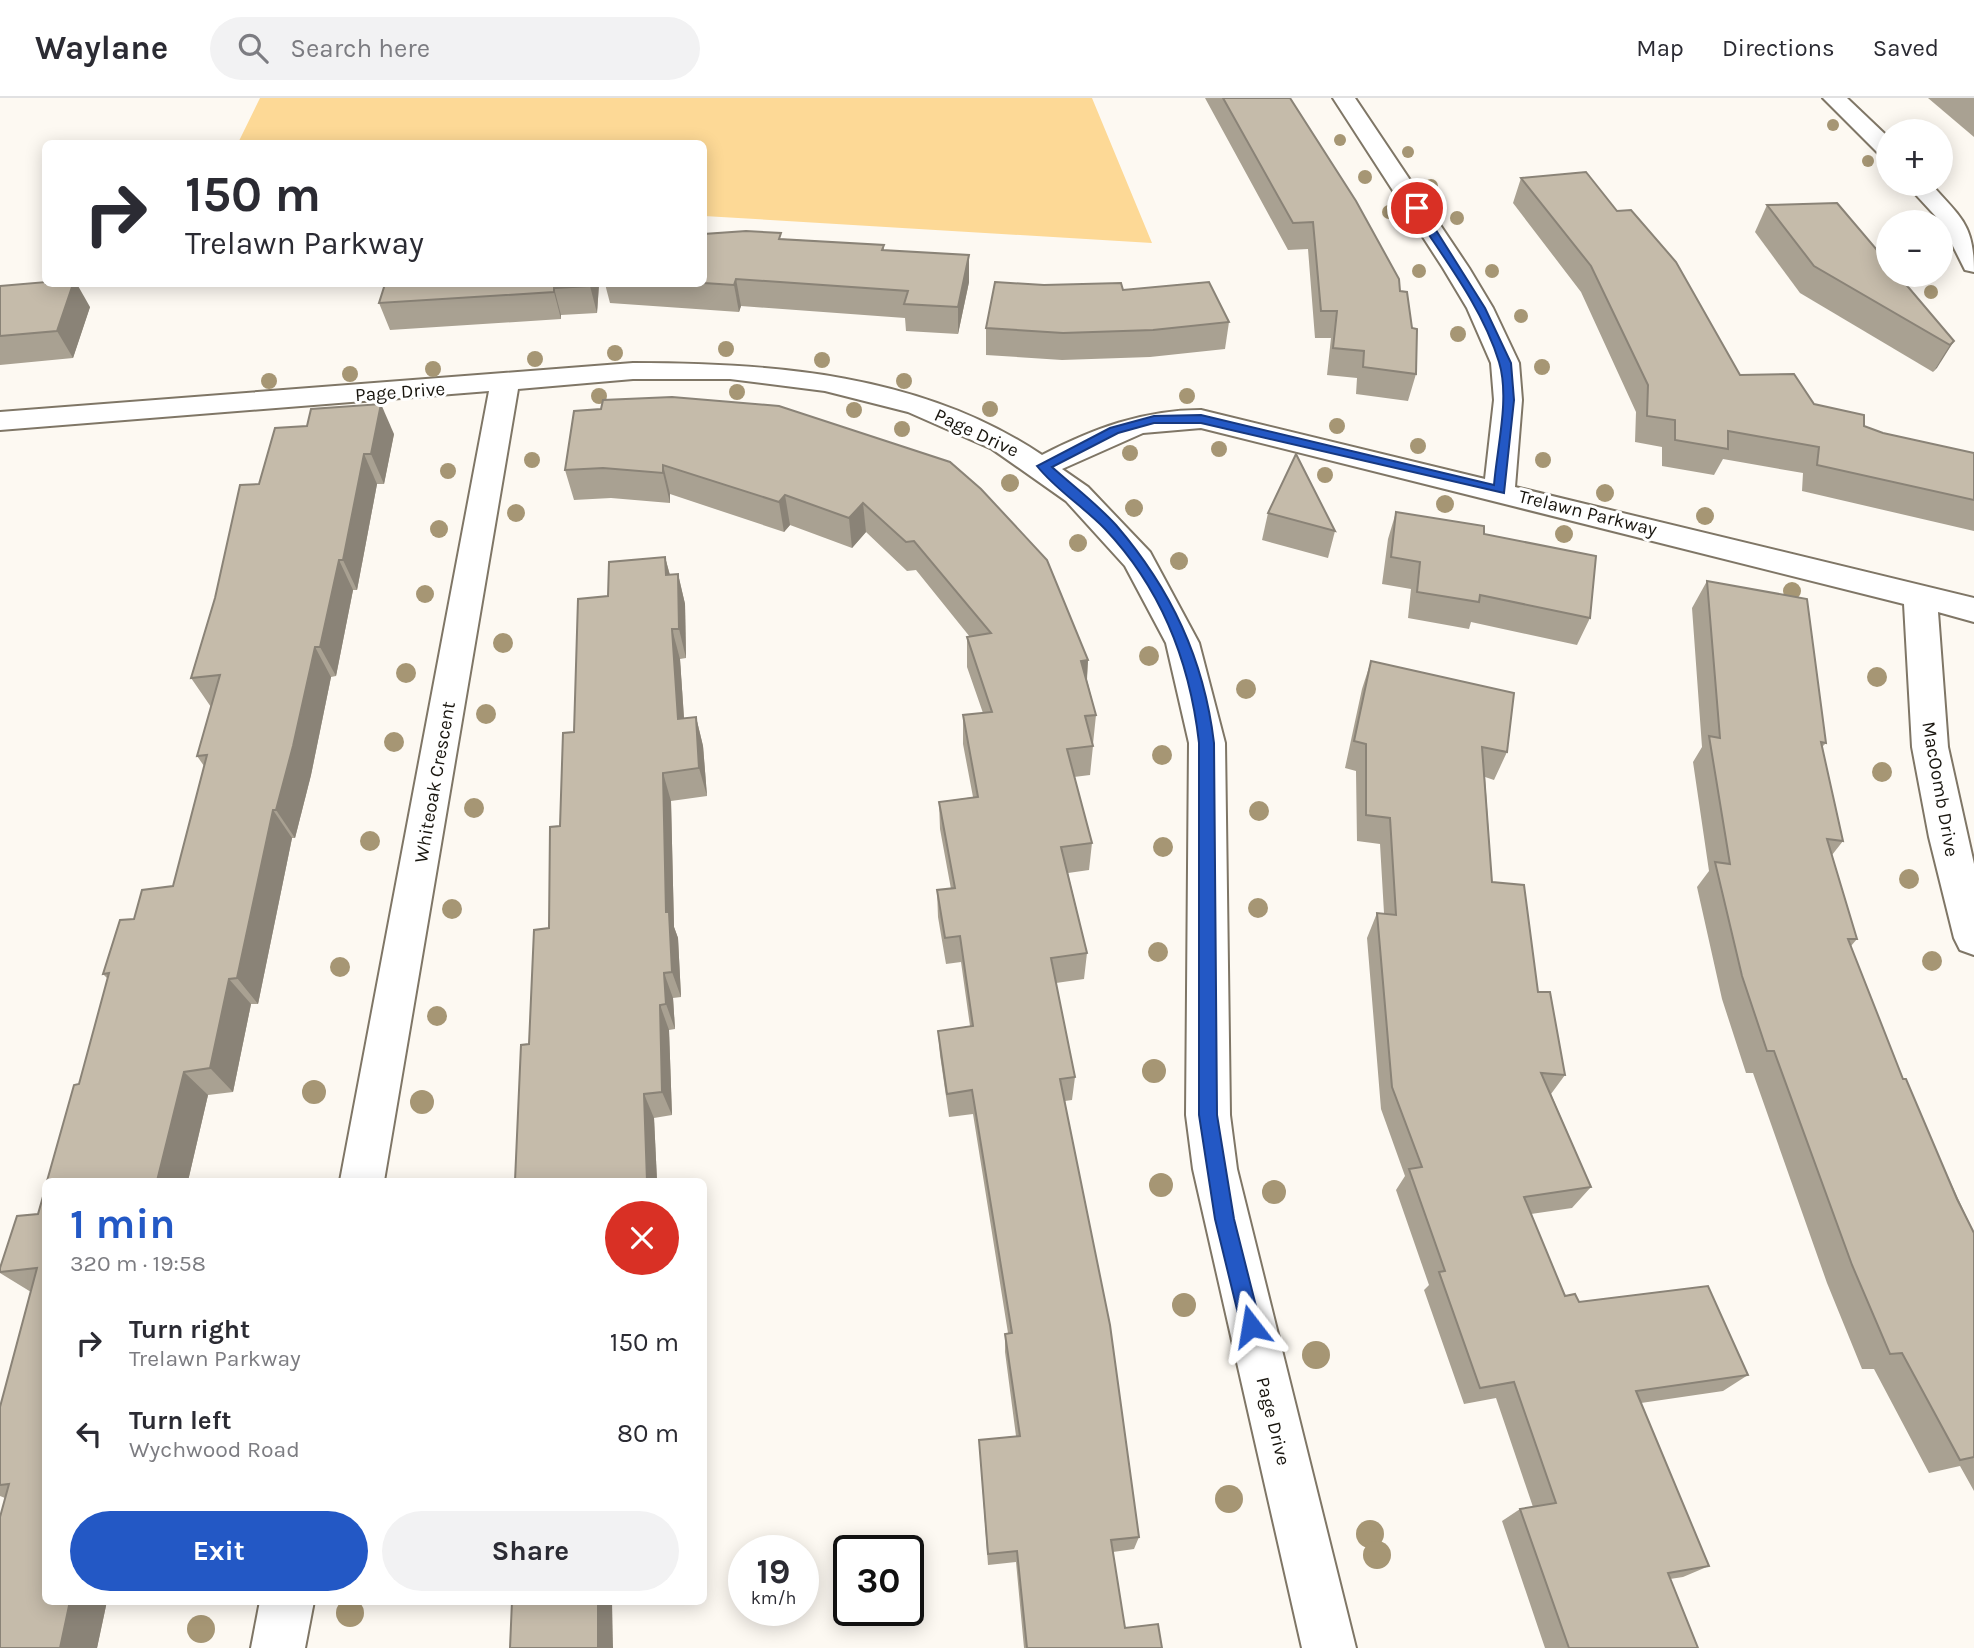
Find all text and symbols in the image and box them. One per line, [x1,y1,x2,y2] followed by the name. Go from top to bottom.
[210,17,700,80] search box
[35,29,168,67] text: Waylane
[234,29,272,67] icon: search
[290,33,430,64] text: Search here
[1636,34,1684,62] text: Map
[1722,34,1835,62] text: Directions
[1873,34,1939,62] text: Saved
[1876,119,1953,287] map controls
[1876,119,1953,196] button: +
[185,166,321,223] text: 150 m
[70,168,161,259] icon: right
[1387,178,1447,238] pin
[1398,189,1436,227] icon: arrive
[1876,210,1953,287] button: −
[185,225,424,262] text: Trelawn Parkway
[354,378,446,406] street label: Page Drive
[931,404,1022,462] street label: Page Drive
[1516,485,1659,541] street label: Trelawn Parkway
[410,700,460,865] street label: Whiteoak Crescent
[1917,720,1963,859] street label: MacOomb Drive
[70,1199,175,1249] text: 1 min
[605,1201,679,1275] button: close
[70,1250,206,1277] text: 320 m · 19:58
[1214,1289,1288,1363] position arrow
[129,1314,250,1345] text: Turn right
[70,1324,108,1362] icon: right
[610,1327,679,1358] text: 150 m
[129,1345,301,1372] text: Trelawn Parkway
[1251,1375,1295,1468] street label: Page Drive
[129,1405,231,1436] text: Turn left
[70,1415,108,1453] icon: left
[617,1418,679,1449] text: 80 m
[129,1436,300,1463] text: Wychwood Road
[70,1511,368,1591] button: Exit
[382,1511,679,1591] button: Share
[833,1535,924,1626] speed limit sign: 30
[757,1551,790,1592] text: 19
[751,1587,796,1609] text: km/h

